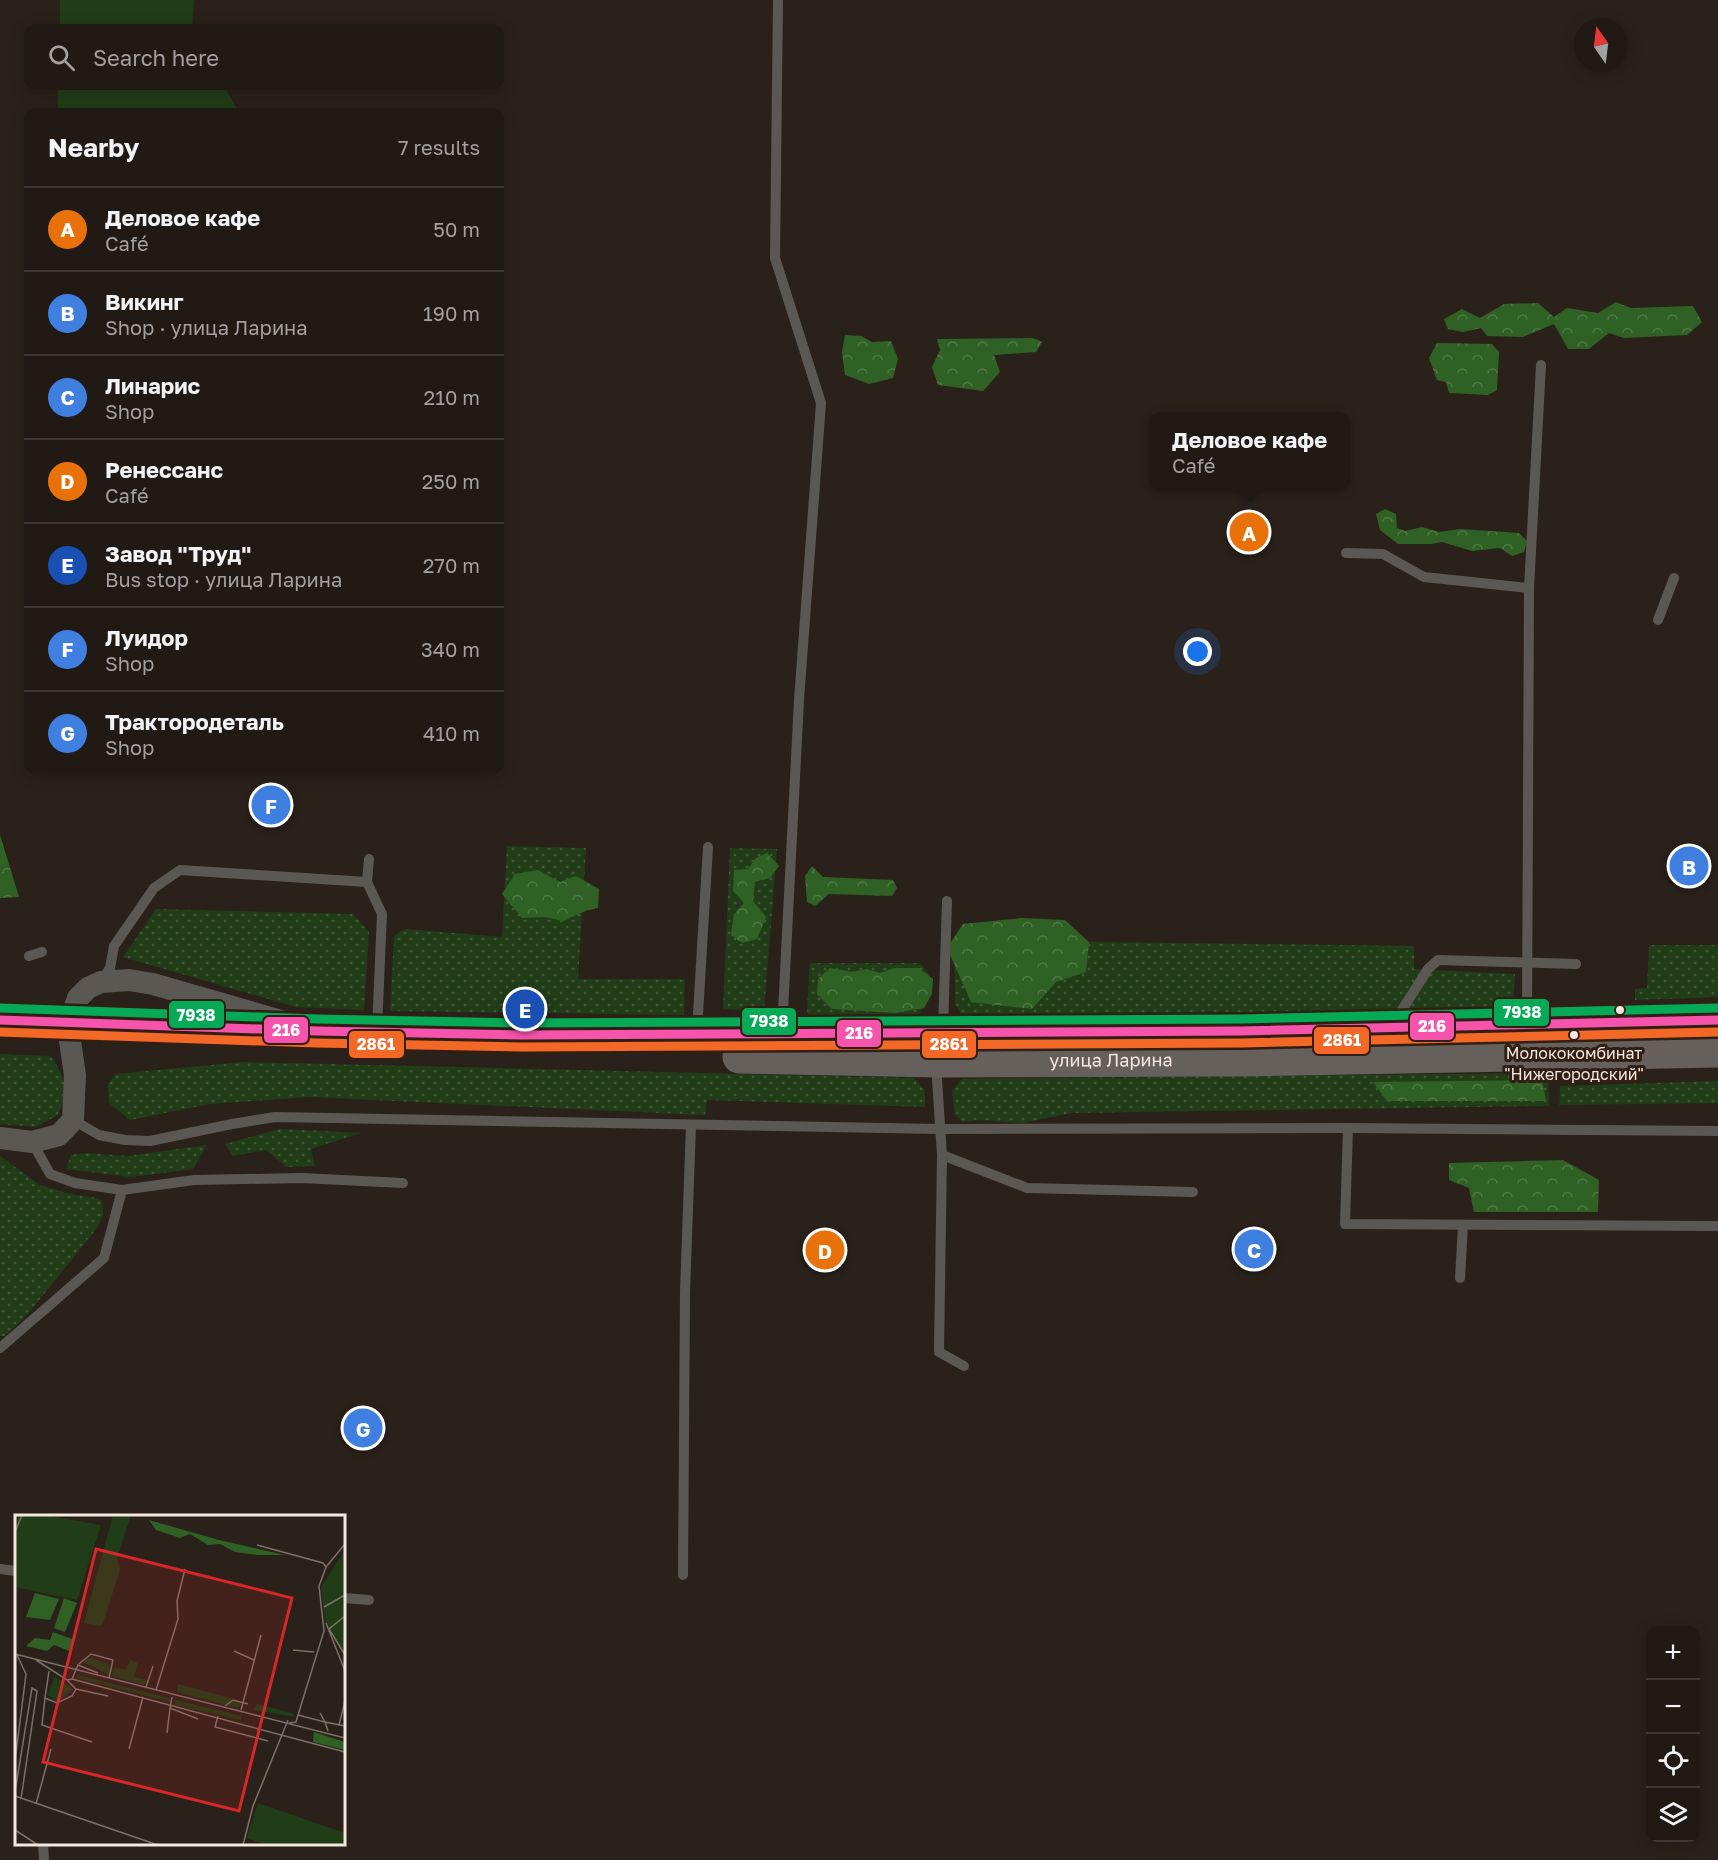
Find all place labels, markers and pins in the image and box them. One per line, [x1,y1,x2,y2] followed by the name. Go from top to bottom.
[1230,510,1268,554] pin: A
[252,782,290,828] pin: F
[1670,844,1708,888] pin: B
[506,986,544,1032] pin: E
[1614,1004,1626,1016] unlabelled marker
[1568,1029,1580,1041] marker: Молококомбинат "Нижегородский"
[1504,1043,1644,1084] place label: Молококомбинат "Нижегородский"
[1234,1226,1274,1272] pin: C
[806,1228,844,1272] pin: D
[344,1406,382,1450] pin: G

